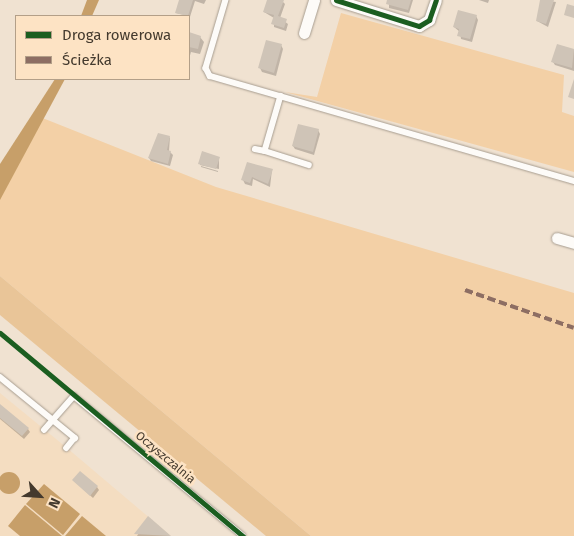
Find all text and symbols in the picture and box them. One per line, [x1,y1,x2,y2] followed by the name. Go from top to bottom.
[15,15,190,80] legend
[62,26,171,44] text: Droga rowerowa
[62,51,112,69] text: Ścieżka
[132,429,198,487] street label: Oczyszczalnia
[15,471,65,521] north arrow
[44,495,64,511] text: N

